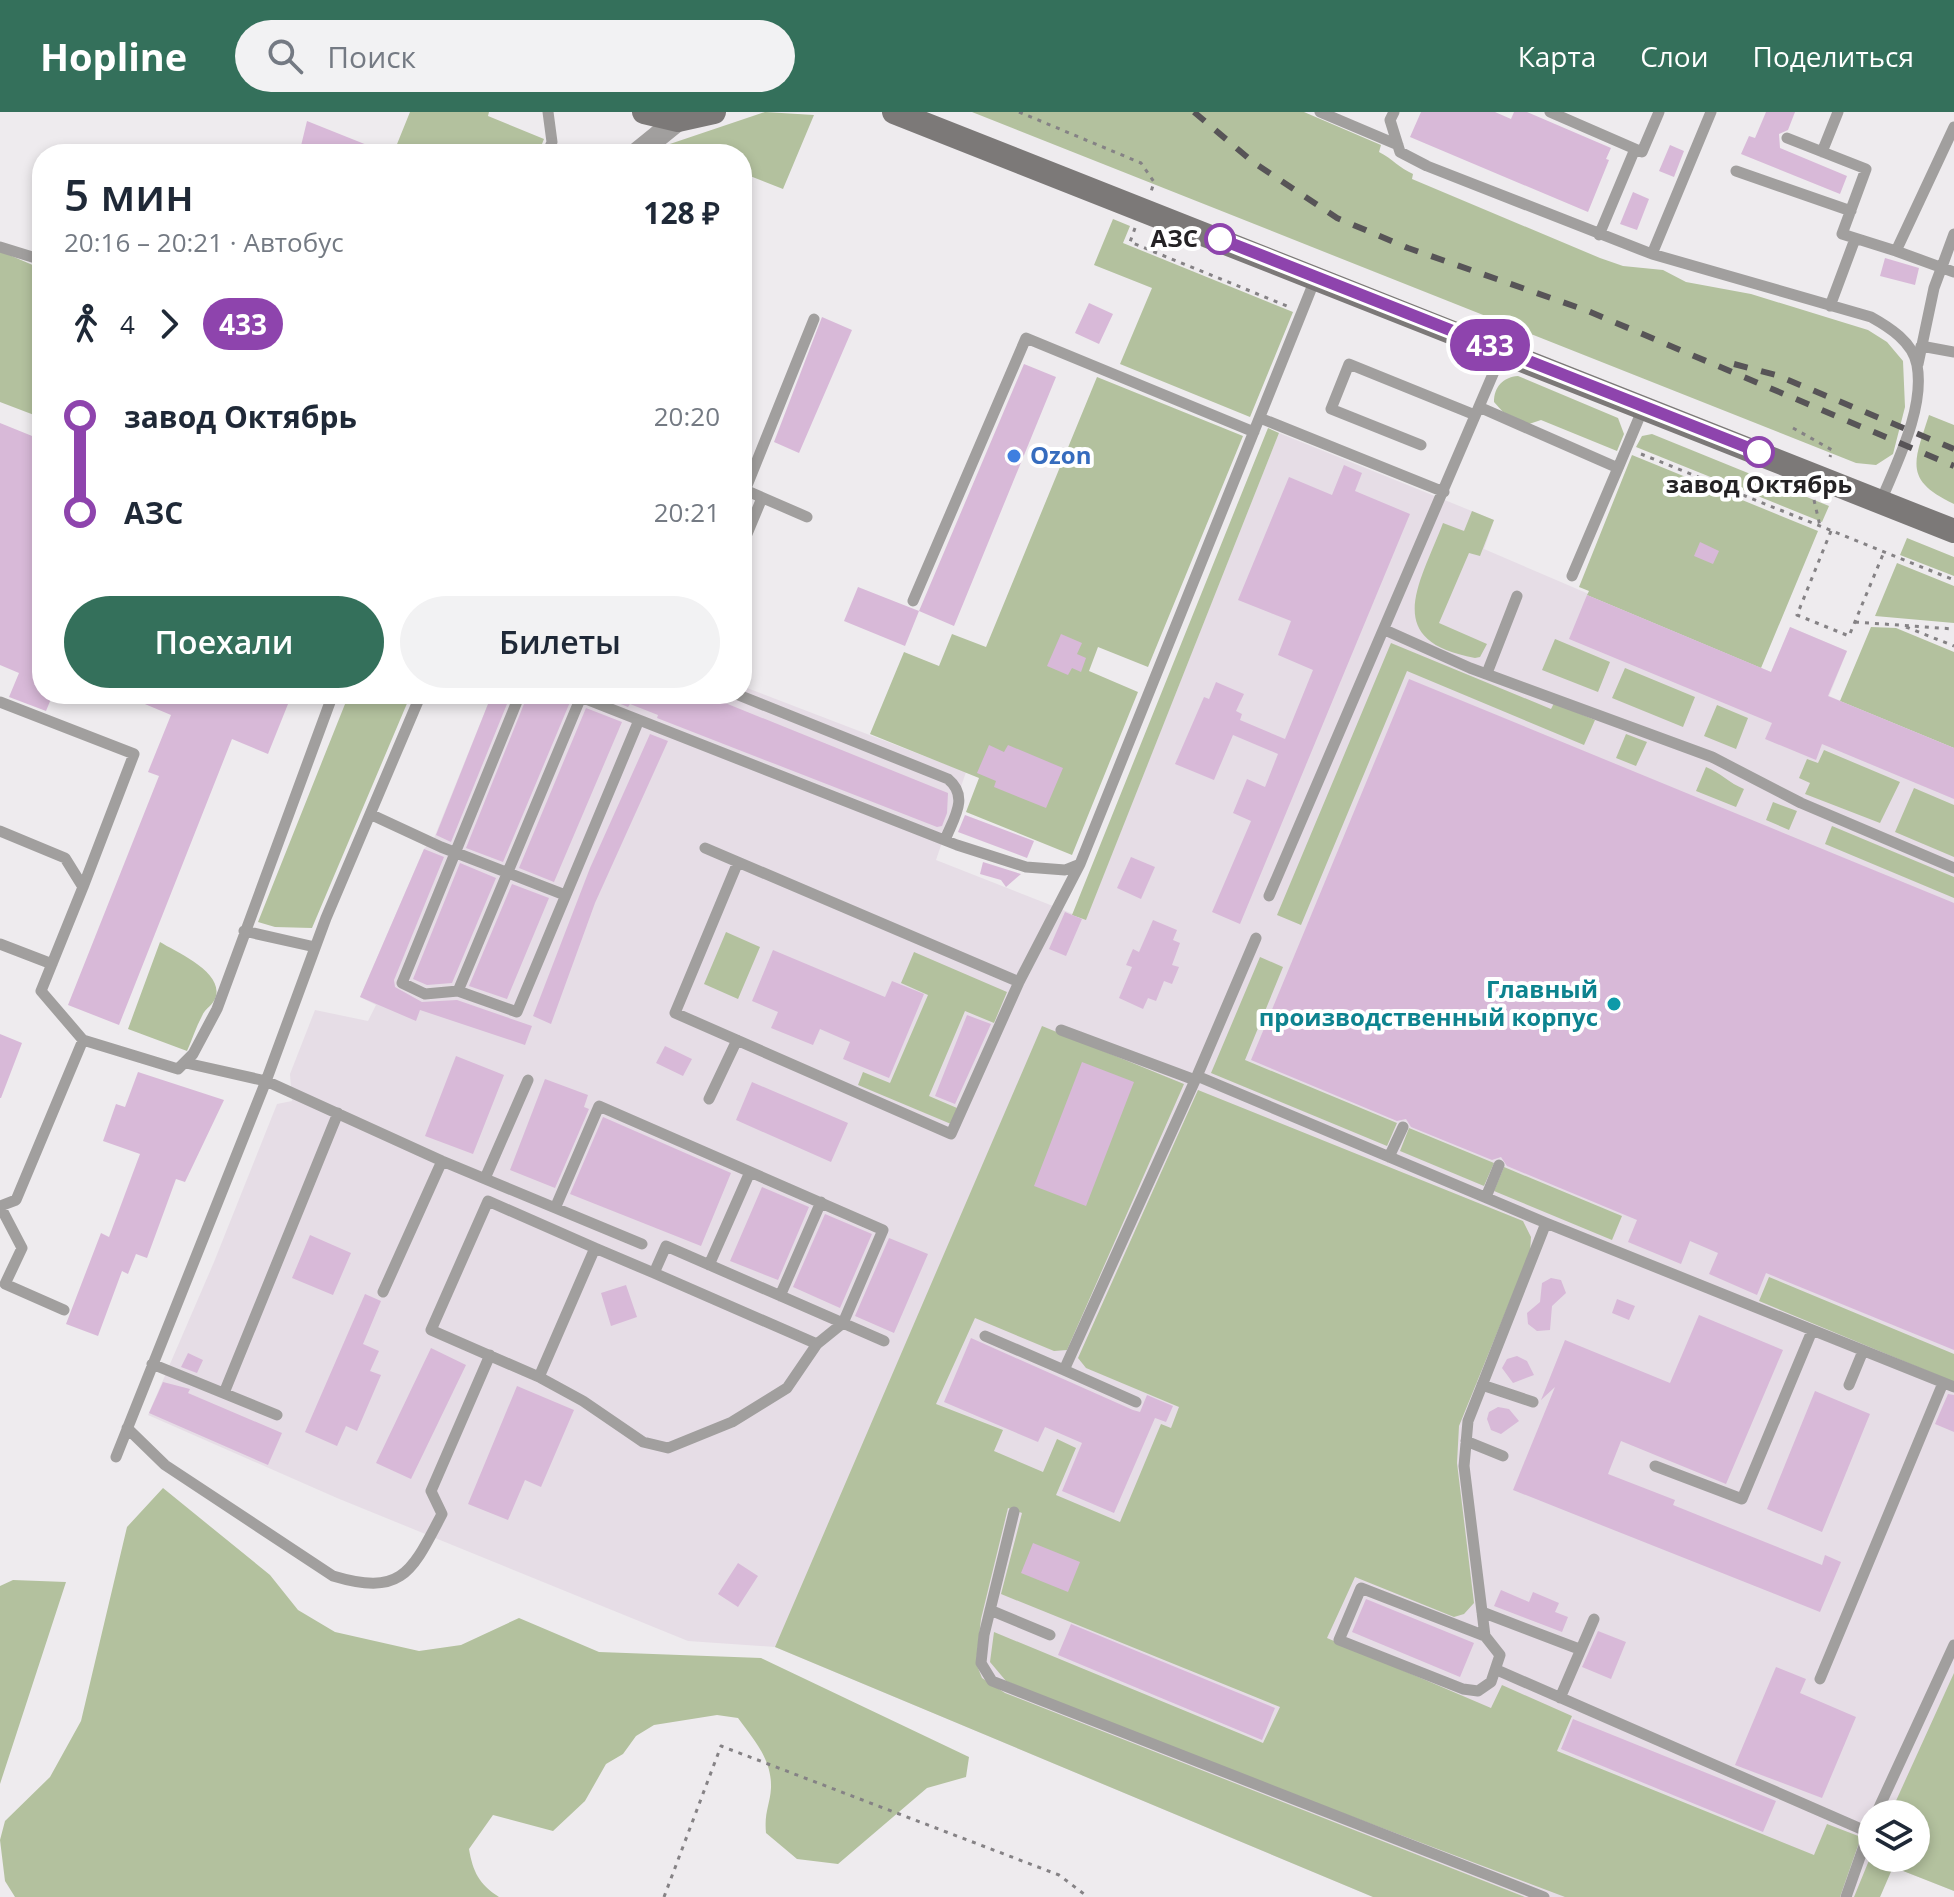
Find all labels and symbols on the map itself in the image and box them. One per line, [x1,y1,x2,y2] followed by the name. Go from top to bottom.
[1151,221,1198,254] place label: АЗС
[1205,224,1235,254] marker: АЗС
[1444,319,1536,371] line badge: 433
[1744,437,1774,467] marker: завод Октябрь
[1030,438,1091,471] place label: Ozon
[1005,447,1023,465] marker: Ozon
[1666,467,1852,500] place label: завод Октябрь
[1259,972,1598,1033] place label: Главный производственный корпус
[1605,995,1623,1013] marker: Главный производственный корпус

